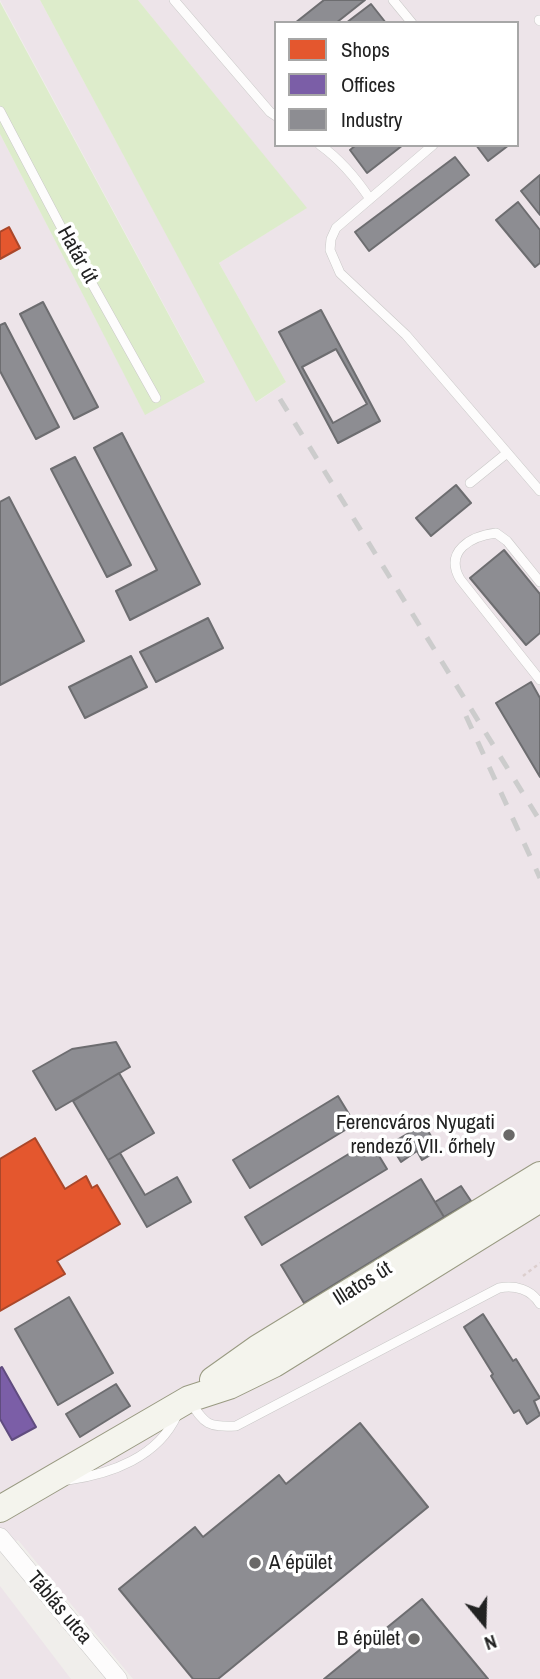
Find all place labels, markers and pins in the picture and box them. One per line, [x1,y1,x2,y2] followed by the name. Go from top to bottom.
[336,1110,495,1160] place label: Ferencváros Nyugati rendező VII. őrhely
[501,1127,517,1143] marker: Ferencváros Nyugati rendező VII. őrhely
[269,1550,332,1576] place label: A épület
[247,1555,263,1571] marker: A épület
[337,1626,400,1652] place label: B épület
[406,1631,422,1647] marker: B épület

